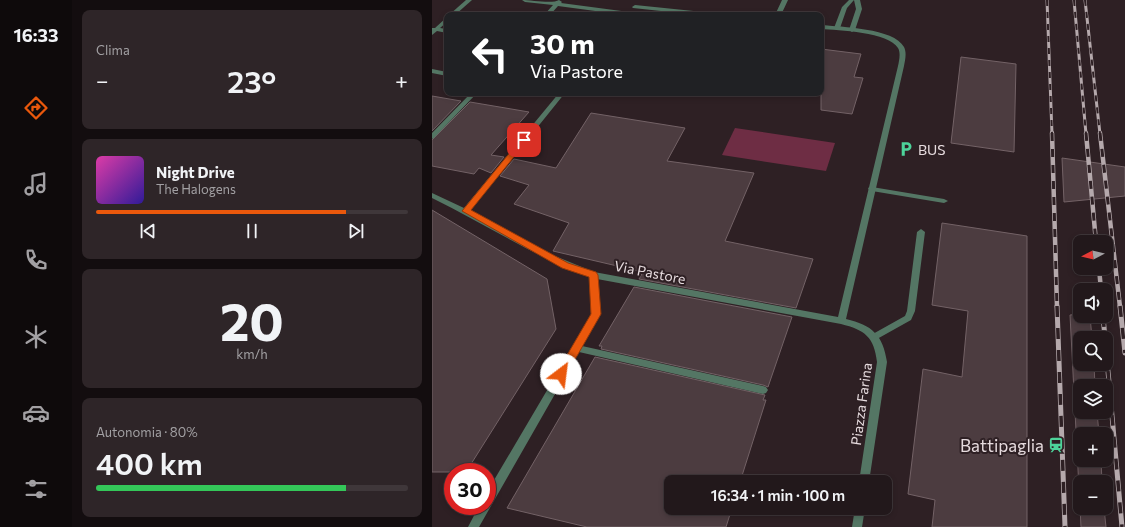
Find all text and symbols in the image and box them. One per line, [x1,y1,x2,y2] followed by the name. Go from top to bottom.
[14,24,58,46] text: 16:33
[530,26,595,60] text: 30 m
[464,28,516,80] icon: left
[96,42,130,58] text: Clima
[530,60,623,82] text: Via Pastore
[227,62,276,99] text: 23°
[96,67,109,94] text: −
[395,67,408,94] text: +
[22,94,50,122] icon: directions
[507,123,541,157] pin
[513,129,535,151] icon: arrive
[897,140,915,158] parking icon: BUS
[918,141,945,158] place label: BUS
[156,163,235,181] text: Night Drive
[22,170,50,198] icon: music
[156,181,236,197] text: The Halogens
[137,220,159,242] icon: previous
[241,220,263,242] icon: pause
[345,220,367,242] icon: next
[1073,235,1113,275] north arrow
[1073,235,1113,515] map controls
[22,246,50,274] icon: phone
[613,257,687,287] street label: Via Pastore
[1073,283,1113,323] button: sound
[220,288,284,352] text: 20
[22,323,50,351] icon: climate
[1073,331,1113,371] button: search
[236,346,268,362] text: km/h
[540,353,582,395] position arrow
[847,362,875,446] street label: Piazza Farina
[1073,379,1113,419] button: layers
[22,399,50,427] icon: car
[96,424,198,440] text: Autonomia · 80%
[1073,427,1113,467] button: +
[960,435,1044,456] place label: Battipaglia
[1047,436,1065,454] station icon: Battipaglia
[96,444,203,481] text: 400 km
[444,463,496,515] speed limit sign: 30
[22,475,50,503] icon: filters
[1073,475,1113,515] button: −
[711,486,845,504] text: 16:34 · 1 min · 100 m

